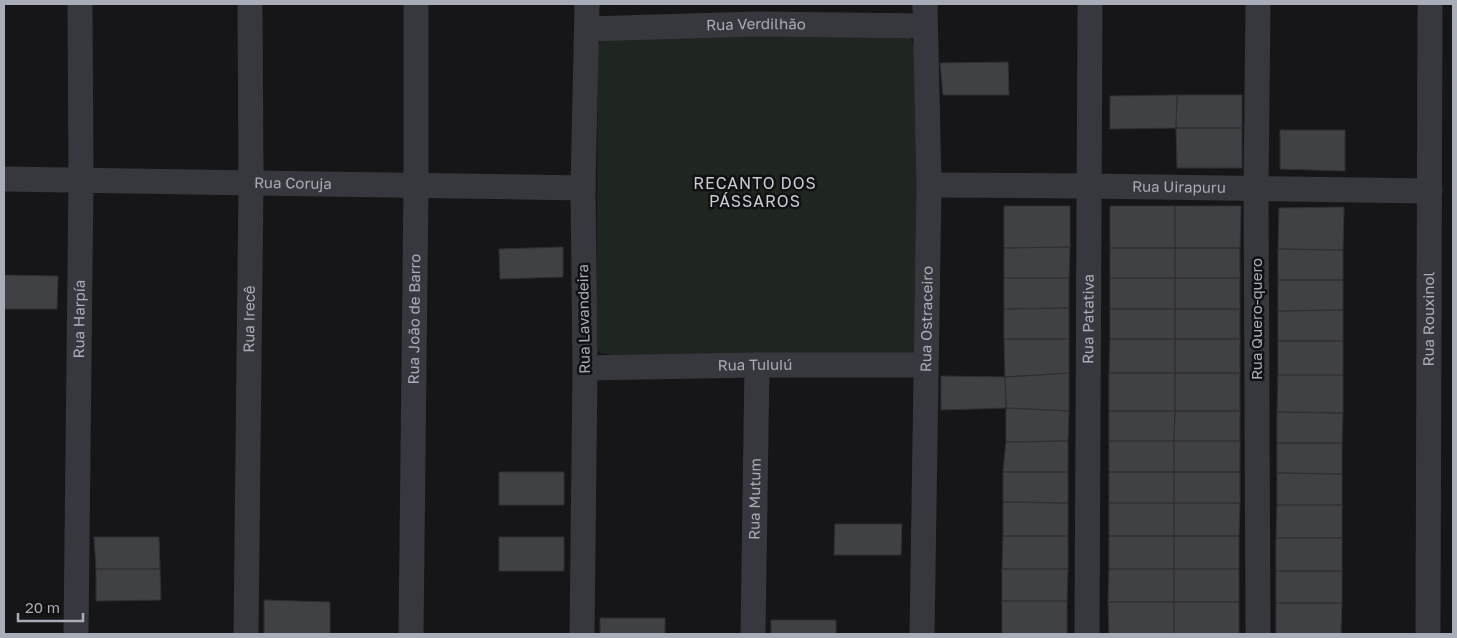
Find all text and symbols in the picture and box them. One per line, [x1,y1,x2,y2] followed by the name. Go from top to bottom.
[706,14,806,33] street label: Rua Verdilhão
[254,173,332,192] street label: Rua Coruja
[693,173,817,211] district label: RECANTO DOS PÁSSAROS
[1132,177,1226,196] street label: Rua Uirapuru
[404,254,423,384] street label: Rua João de Barro
[1247,258,1265,380] street label: Rua Quero-quero
[573,264,593,374] street label: Rua Lavandeira
[916,266,936,372] street label: Rua Ostraceiro
[1419,271,1437,366] street label: Rua Rouxinol
[1078,274,1097,364] street label: Rua Patativa
[69,280,88,358] street label: Rua Harpía
[239,285,258,353] street label: Rua Irecê
[718,355,792,374] street label: Rua Tuiuiú
[744,458,764,540] street label: Rua Mutum
[18,590,82,622] scale bar
[25,598,60,616] text: 20 m

